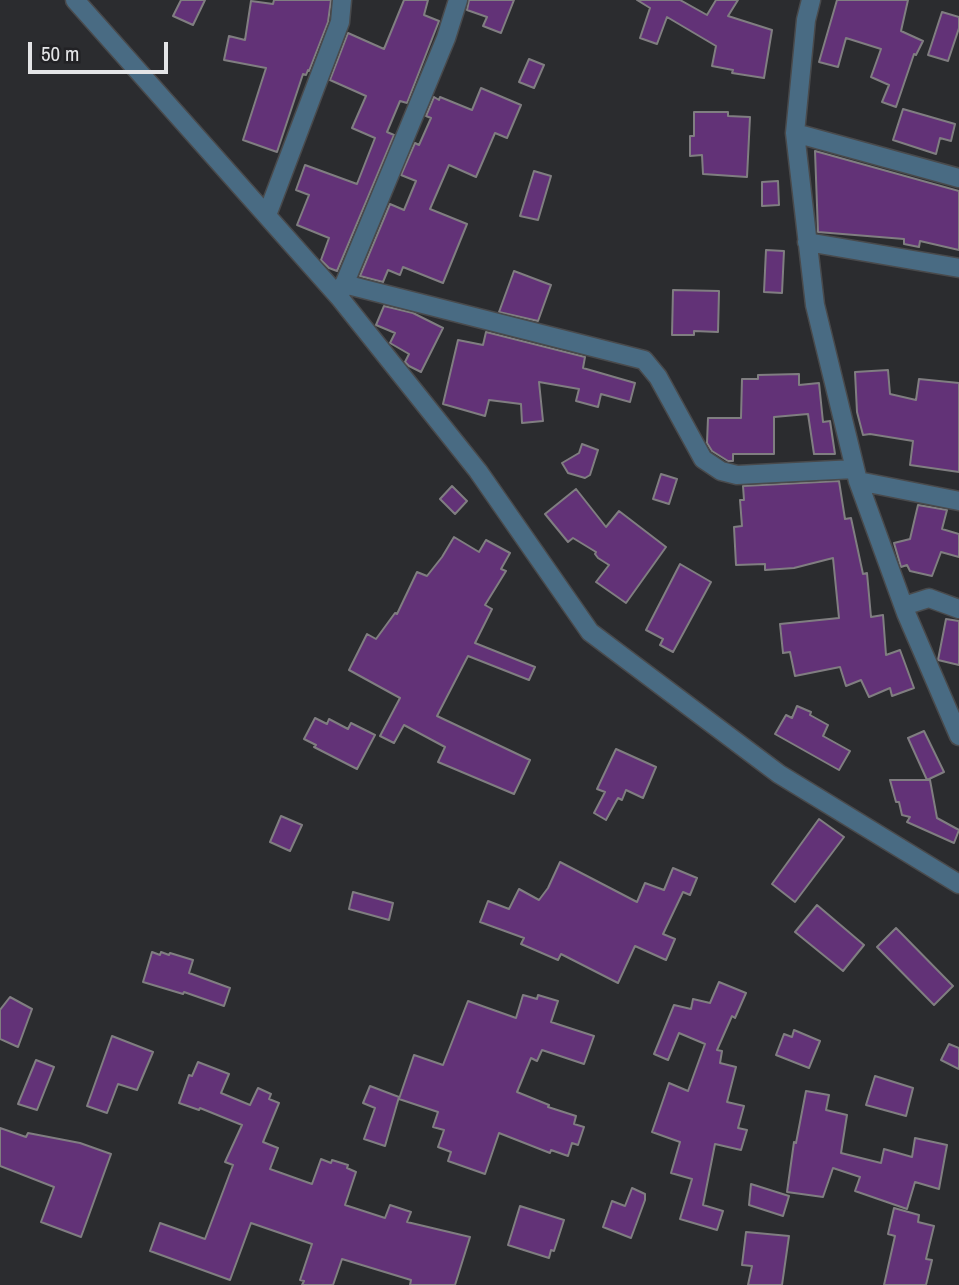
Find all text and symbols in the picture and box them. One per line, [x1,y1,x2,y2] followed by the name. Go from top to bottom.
[32,28,172,72] scale bar
[41,39,79,68] text: 50 m

